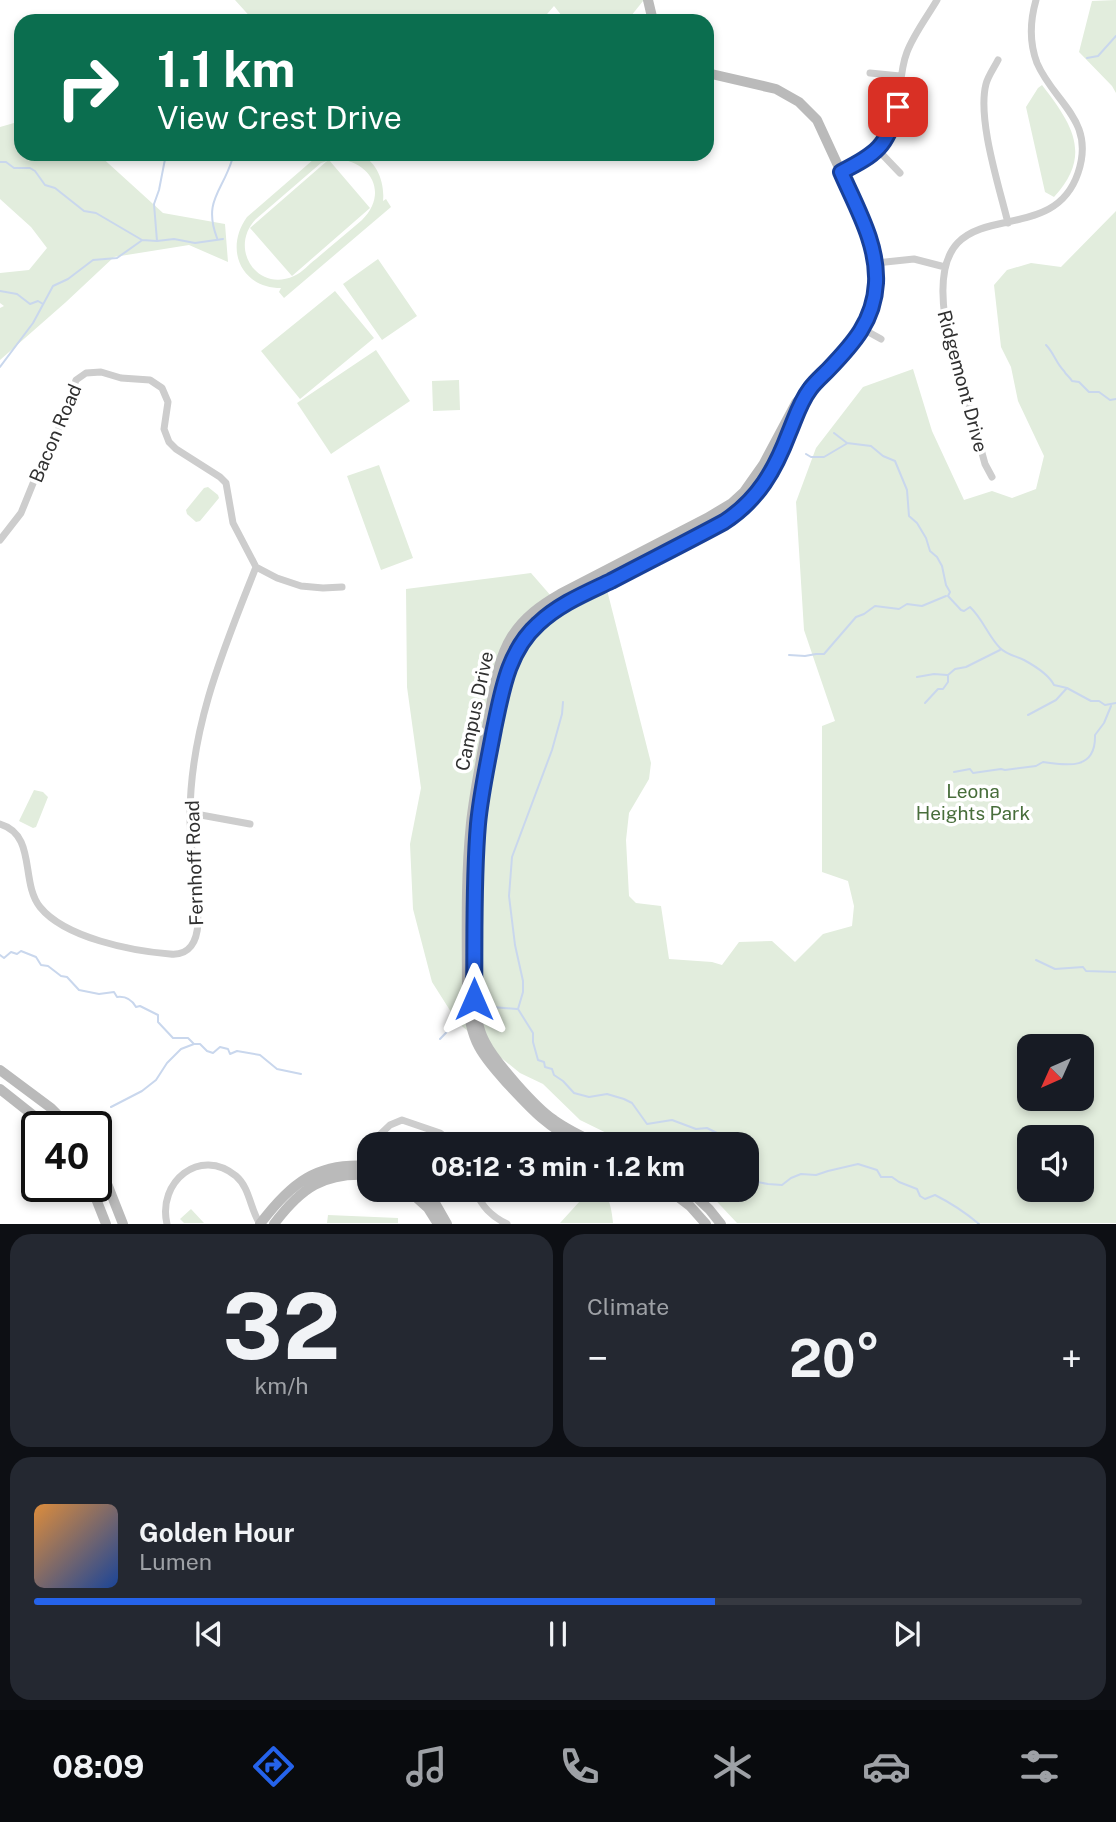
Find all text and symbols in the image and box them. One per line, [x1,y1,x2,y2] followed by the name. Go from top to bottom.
[157,40,295,98] text: 1.1 km
[42,42,133,133] icon: right
[868,77,928,137] pin
[879,88,917,126] icon: arrive
[157,99,402,136] text: View Crest Drive
[933,308,993,454] street label: Ridgemont Drive
[24,380,86,486] street label: Bacon Road
[451,649,497,773] street label: Campus Drive
[916,780,1030,824] park label: Leona Heights Park
[181,800,207,926] street label: Fernhoff Road
[437,962,511,1036] position arrow
[1017,1034,1094,1111] north arrow
[1017,1034,1094,1202] map controls
[21,1111,112,1202] speed limit sign: 40
[1017,1125,1094,1202] button: sound
[431,1151,685,1182] text: 08:12 · 3 min · 1.2 km
[222,1273,341,1379] text: 32
[587,1293,669,1320] text: Climate
[789,1328,880,1389] text: 20°
[587,1336,608,1381] text: −
[1061,1336,1082,1381] text: +
[254,1372,309,1399] text: km/h
[139,1517,294,1548] text: Golden Hour
[139,1548,212,1575] text: Lumen
[190,1615,228,1653] icon: previous
[539,1615,577,1653] icon: pause
[888,1615,926,1653] icon: next
[249,1742,298,1791] icon: directions
[402,1742,451,1791] icon: music
[555,1742,604,1791] icon: phone
[708,1742,757,1791] icon: climate
[862,1742,911,1791] icon: car
[1015,1742,1064,1791] icon: filters
[52,1748,144,1785] text: 08:09

